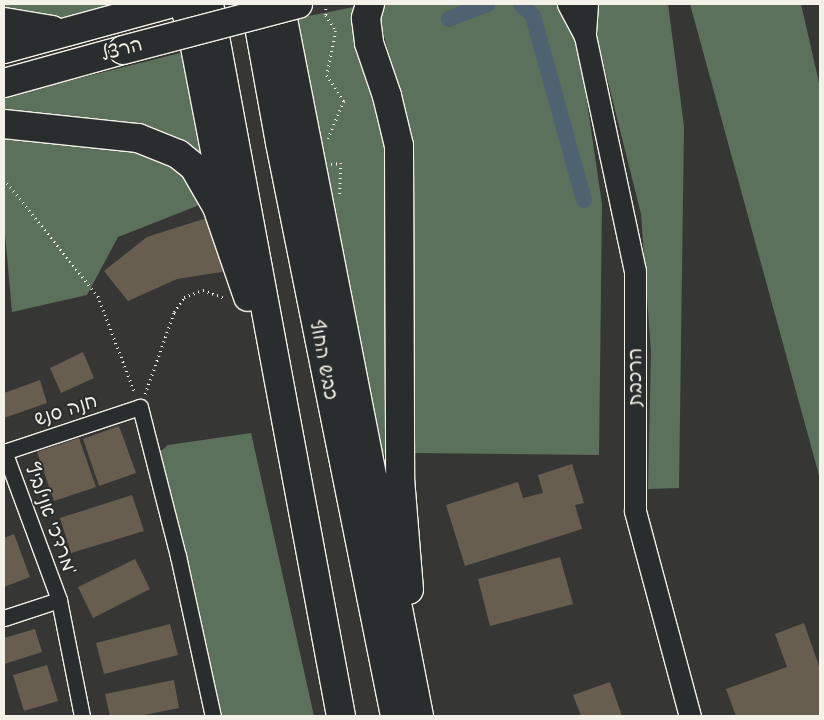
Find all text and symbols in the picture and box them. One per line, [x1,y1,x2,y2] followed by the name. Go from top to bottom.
[99,34,145,66] street label: הרצל
[304,318,342,402] street label: כביש החוף
[625,348,647,406] street label: הרכבת
[32,390,100,432] street label: חנה סנש
[19,460,81,578] street label: מרדכי אנילביץ'

